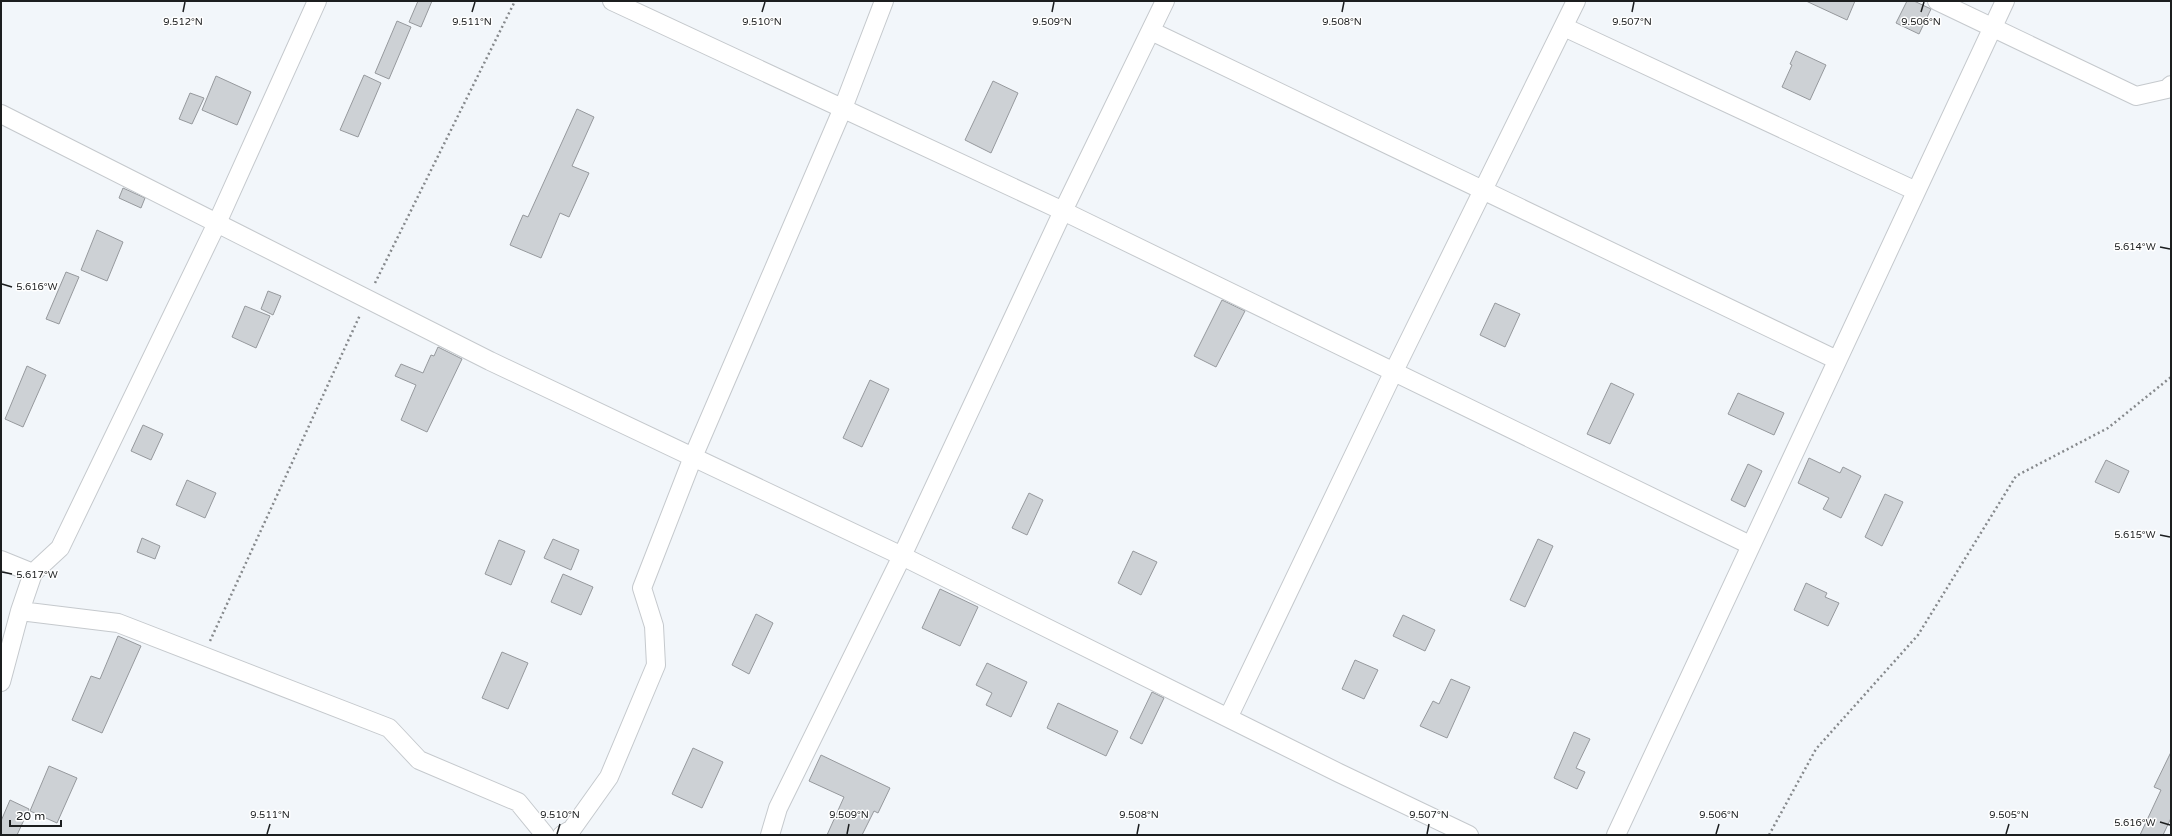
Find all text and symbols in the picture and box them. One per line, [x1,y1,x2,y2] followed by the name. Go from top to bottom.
[163,16,203,28] text: 9.512°N
[452,16,492,28] text: 9.511°N
[742,16,782,28] text: 9.510°N
[1032,16,1072,28] text: 9.509°N
[1322,16,1362,28] text: 9.508°N
[1612,16,1652,28] text: 9.507°N
[1901,16,1941,28] text: 9.506°N
[2114,241,2156,253] text: 5.614°W
[16,281,58,293] text: 5.616°W
[2114,529,2156,541] text: 5.615°W
[16,569,58,581] text: 5.617°W
[10,802,61,828] scale bar
[16,809,45,823] text: 20 m
[250,809,290,821] text: 9.511°N
[540,809,580,821] text: 9.510°N
[829,809,869,821] text: 9.509°N
[1119,809,1159,821] text: 9.508°N
[1409,809,1449,821] text: 9.507°N
[1699,809,1739,821] text: 9.506°N
[1989,809,2029,821] text: 9.505°N
[2114,817,2156,829] text: 5.616°W

